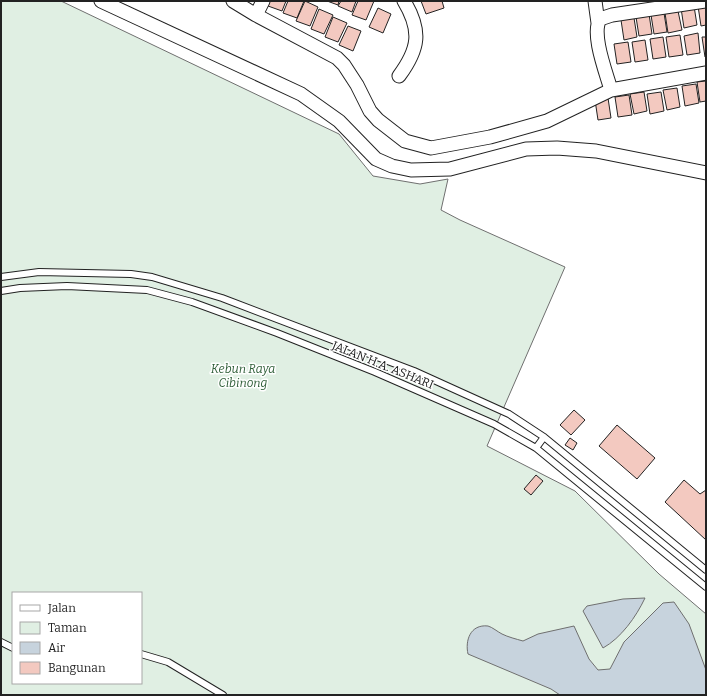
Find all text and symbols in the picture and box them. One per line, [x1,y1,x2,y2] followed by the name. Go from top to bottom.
[329,338,436,392] street label: JALAN H.A. ASHARI
[211,362,275,390] park label: Kebun Raya Cibinong
[12,592,142,684] legend
[47,601,76,615] text: Jalan
[48,621,87,635] text: Taman
[48,641,66,655] text: Air
[48,661,106,675] text: Bangunan

